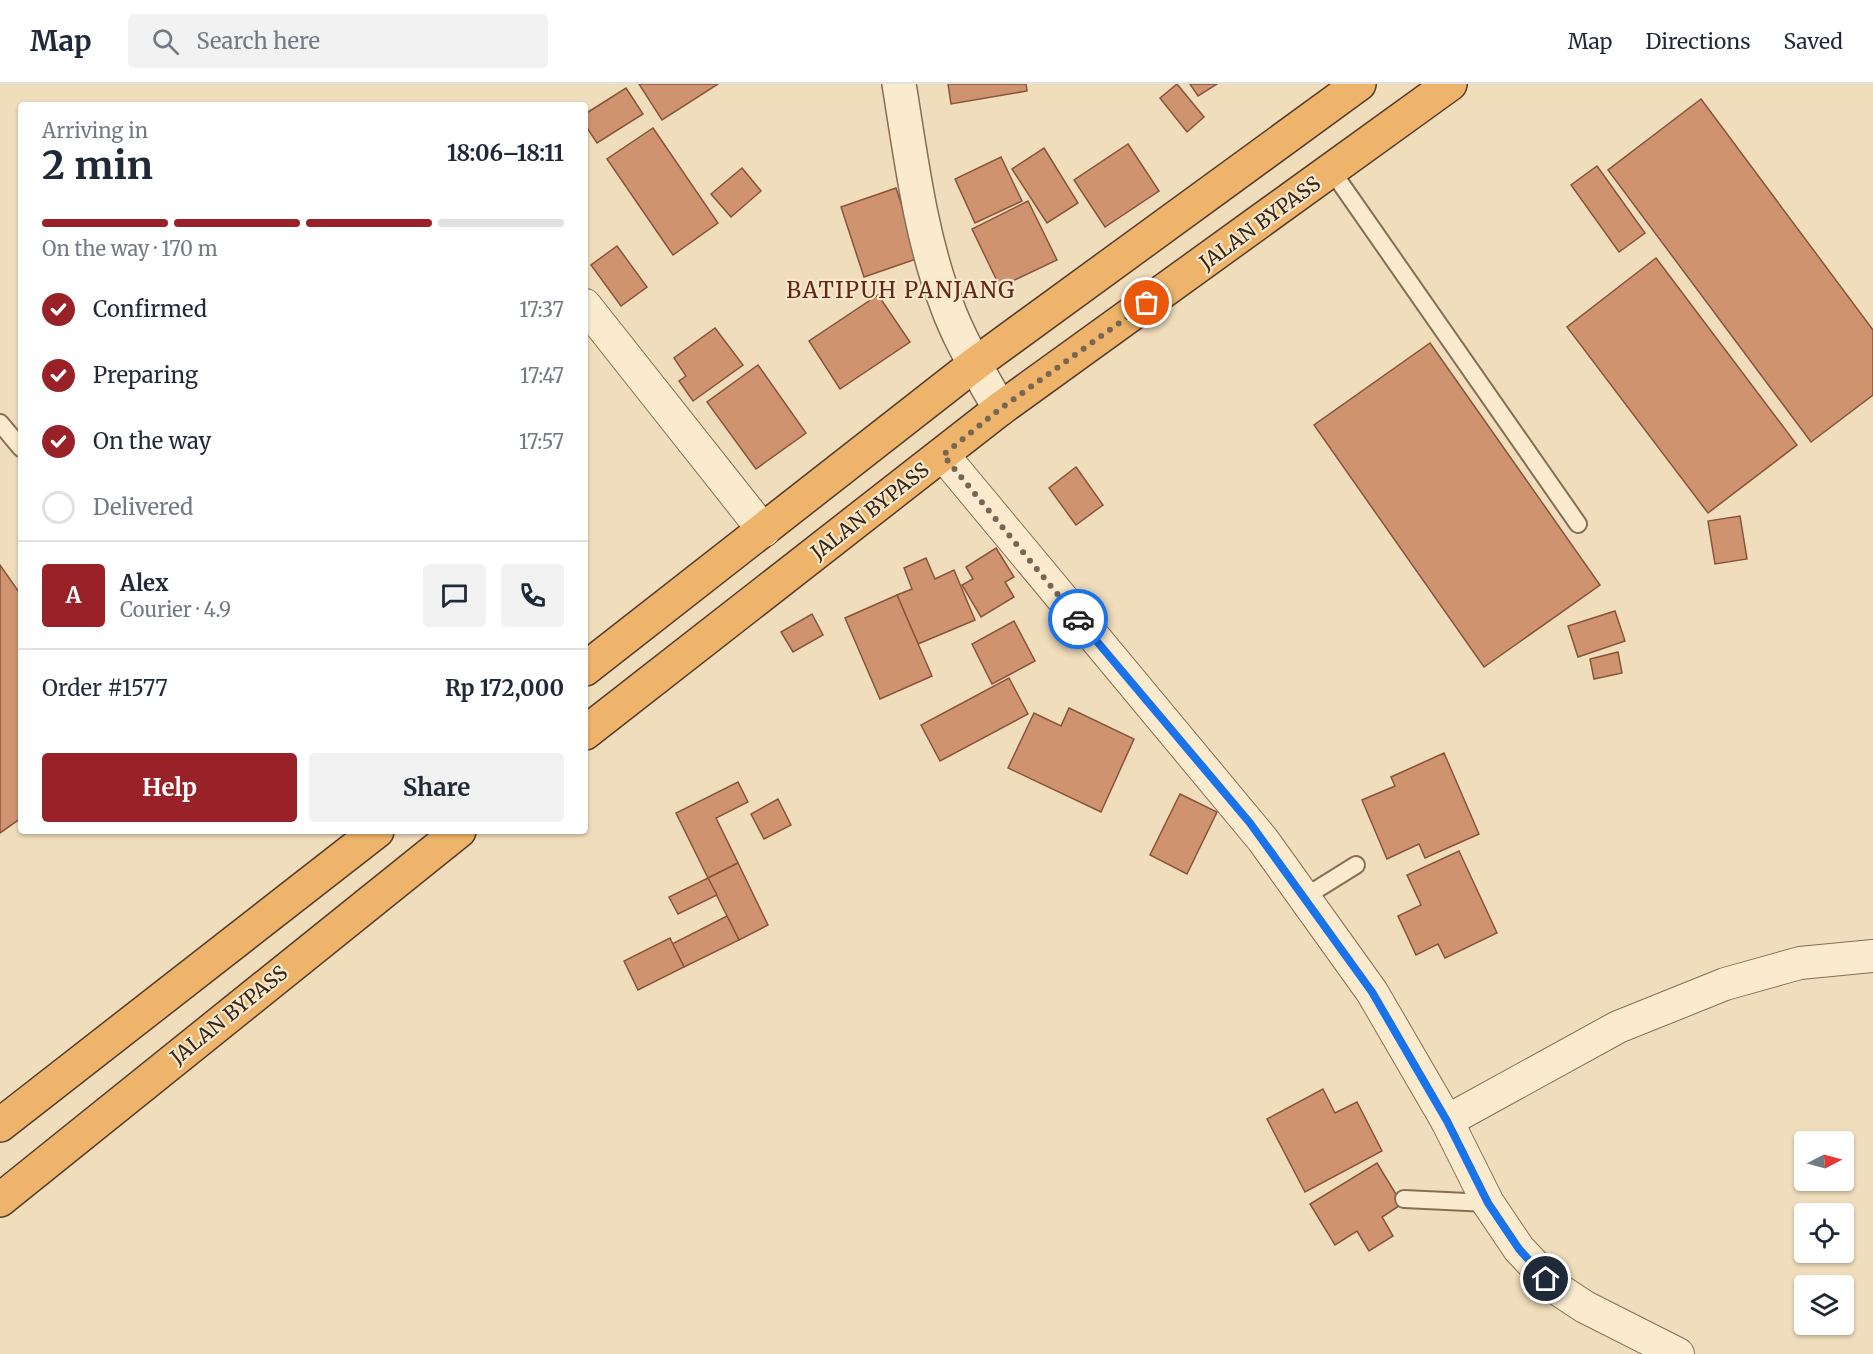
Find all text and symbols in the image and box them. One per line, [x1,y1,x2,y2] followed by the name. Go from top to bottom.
[128,14,548,68] search box
[30,23,92,59] text: Map
[149,25,182,58] icon: search
[197,27,320,55] text: Search here
[1568,28,1612,55] text: Map
[1645,28,1750,55] text: Directions
[1783,28,1843,55] text: Saved
[42,118,148,143] text: Arriving in
[447,139,564,167] text: 18:06–18:11
[42,141,153,190] text: 2 min
[1194,170,1325,275] street label: JALAN BYPASS
[42,236,218,261] text: On the way · 170 m
[786,276,1016,304] district label: BATIPUH PANJANG
[1121,277,1172,328] pin
[1130,286,1163,319] icon: bag
[42,293,75,326] icon: check
[93,295,207,323] text: Confirmed
[519,297,564,322] text: 17:37
[42,359,75,392] icon: check
[93,361,198,389] text: Preparing
[520,363,564,388] text: 17:47
[42,425,75,458] icon: check
[93,427,211,455] text: On the way
[519,429,564,454] text: 17:57
[805,457,934,565] street label: JALAN BYPASS
[93,493,193,521] text: Delivered
[423,564,486,627] button: chat
[501,564,564,627] button: phone
[120,569,169,597] text: Alex
[66,581,81,609] text: A
[1048,589,1108,649] courier
[120,597,231,622] text: Courier · 4.9
[1062,603,1095,636] icon: car
[42,674,168,702] text: Order #1577
[445,674,564,702] text: Rp 172,000
[42,753,297,822] button: Help
[309,753,564,822] button: Share
[164,960,292,1070] street label: JALAN BYPASS
[1794,1131,1854,1191] north arrow
[1794,1131,1854,1335] map controls
[1794,1203,1854,1263] button: locate
[1520,1253,1571,1304] pin
[1529,1262,1562,1295] icon: home
[1794,1275,1854,1335] button: layers

